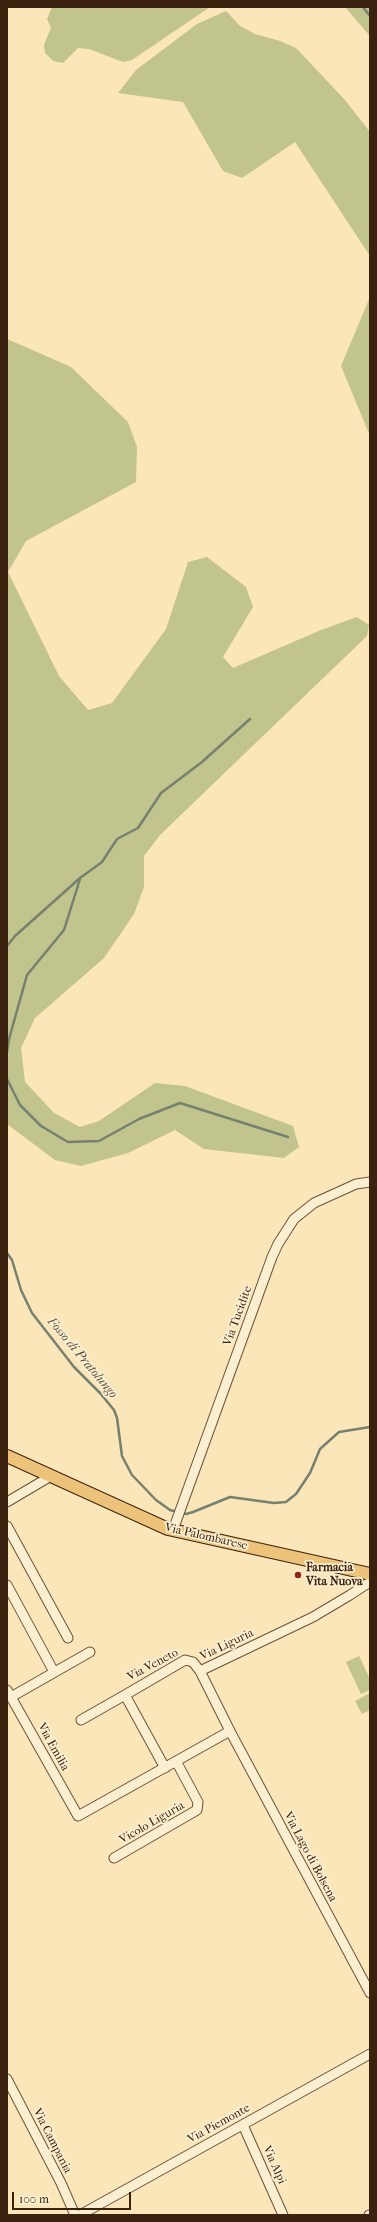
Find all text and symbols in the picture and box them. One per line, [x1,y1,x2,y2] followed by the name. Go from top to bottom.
[220,1284,256,1348] street label: Via Tucidite
[44,1314,120,1402] water label: Fosso di Pratolungo
[163,1520,249,1554] street label: Via Palombarese
[306,1561,363,1589] place label: Farmacia Vita Nuova
[293,1570,303,1580] marker: Farmacia Vita Nuova
[198,1626,256,1664] street label: Via Liguria
[125,1646,181,1684] street label: Via Veneto
[34,1720,72,1774] street label: Via Emilia
[117,1799,187,1847] street label: Vicolo Liguria
[280,1809,340,1905] street label: Via Lago di Bolsena
[185,2101,253,2147] street label: Via Piemonte
[29,2106,75,2176] street label: Via Campania
[259,2144,289,2186] street label: Via Alpi
[14,2184,133,2210] scale bar
[19,2192,49,2206] text: 100 m

